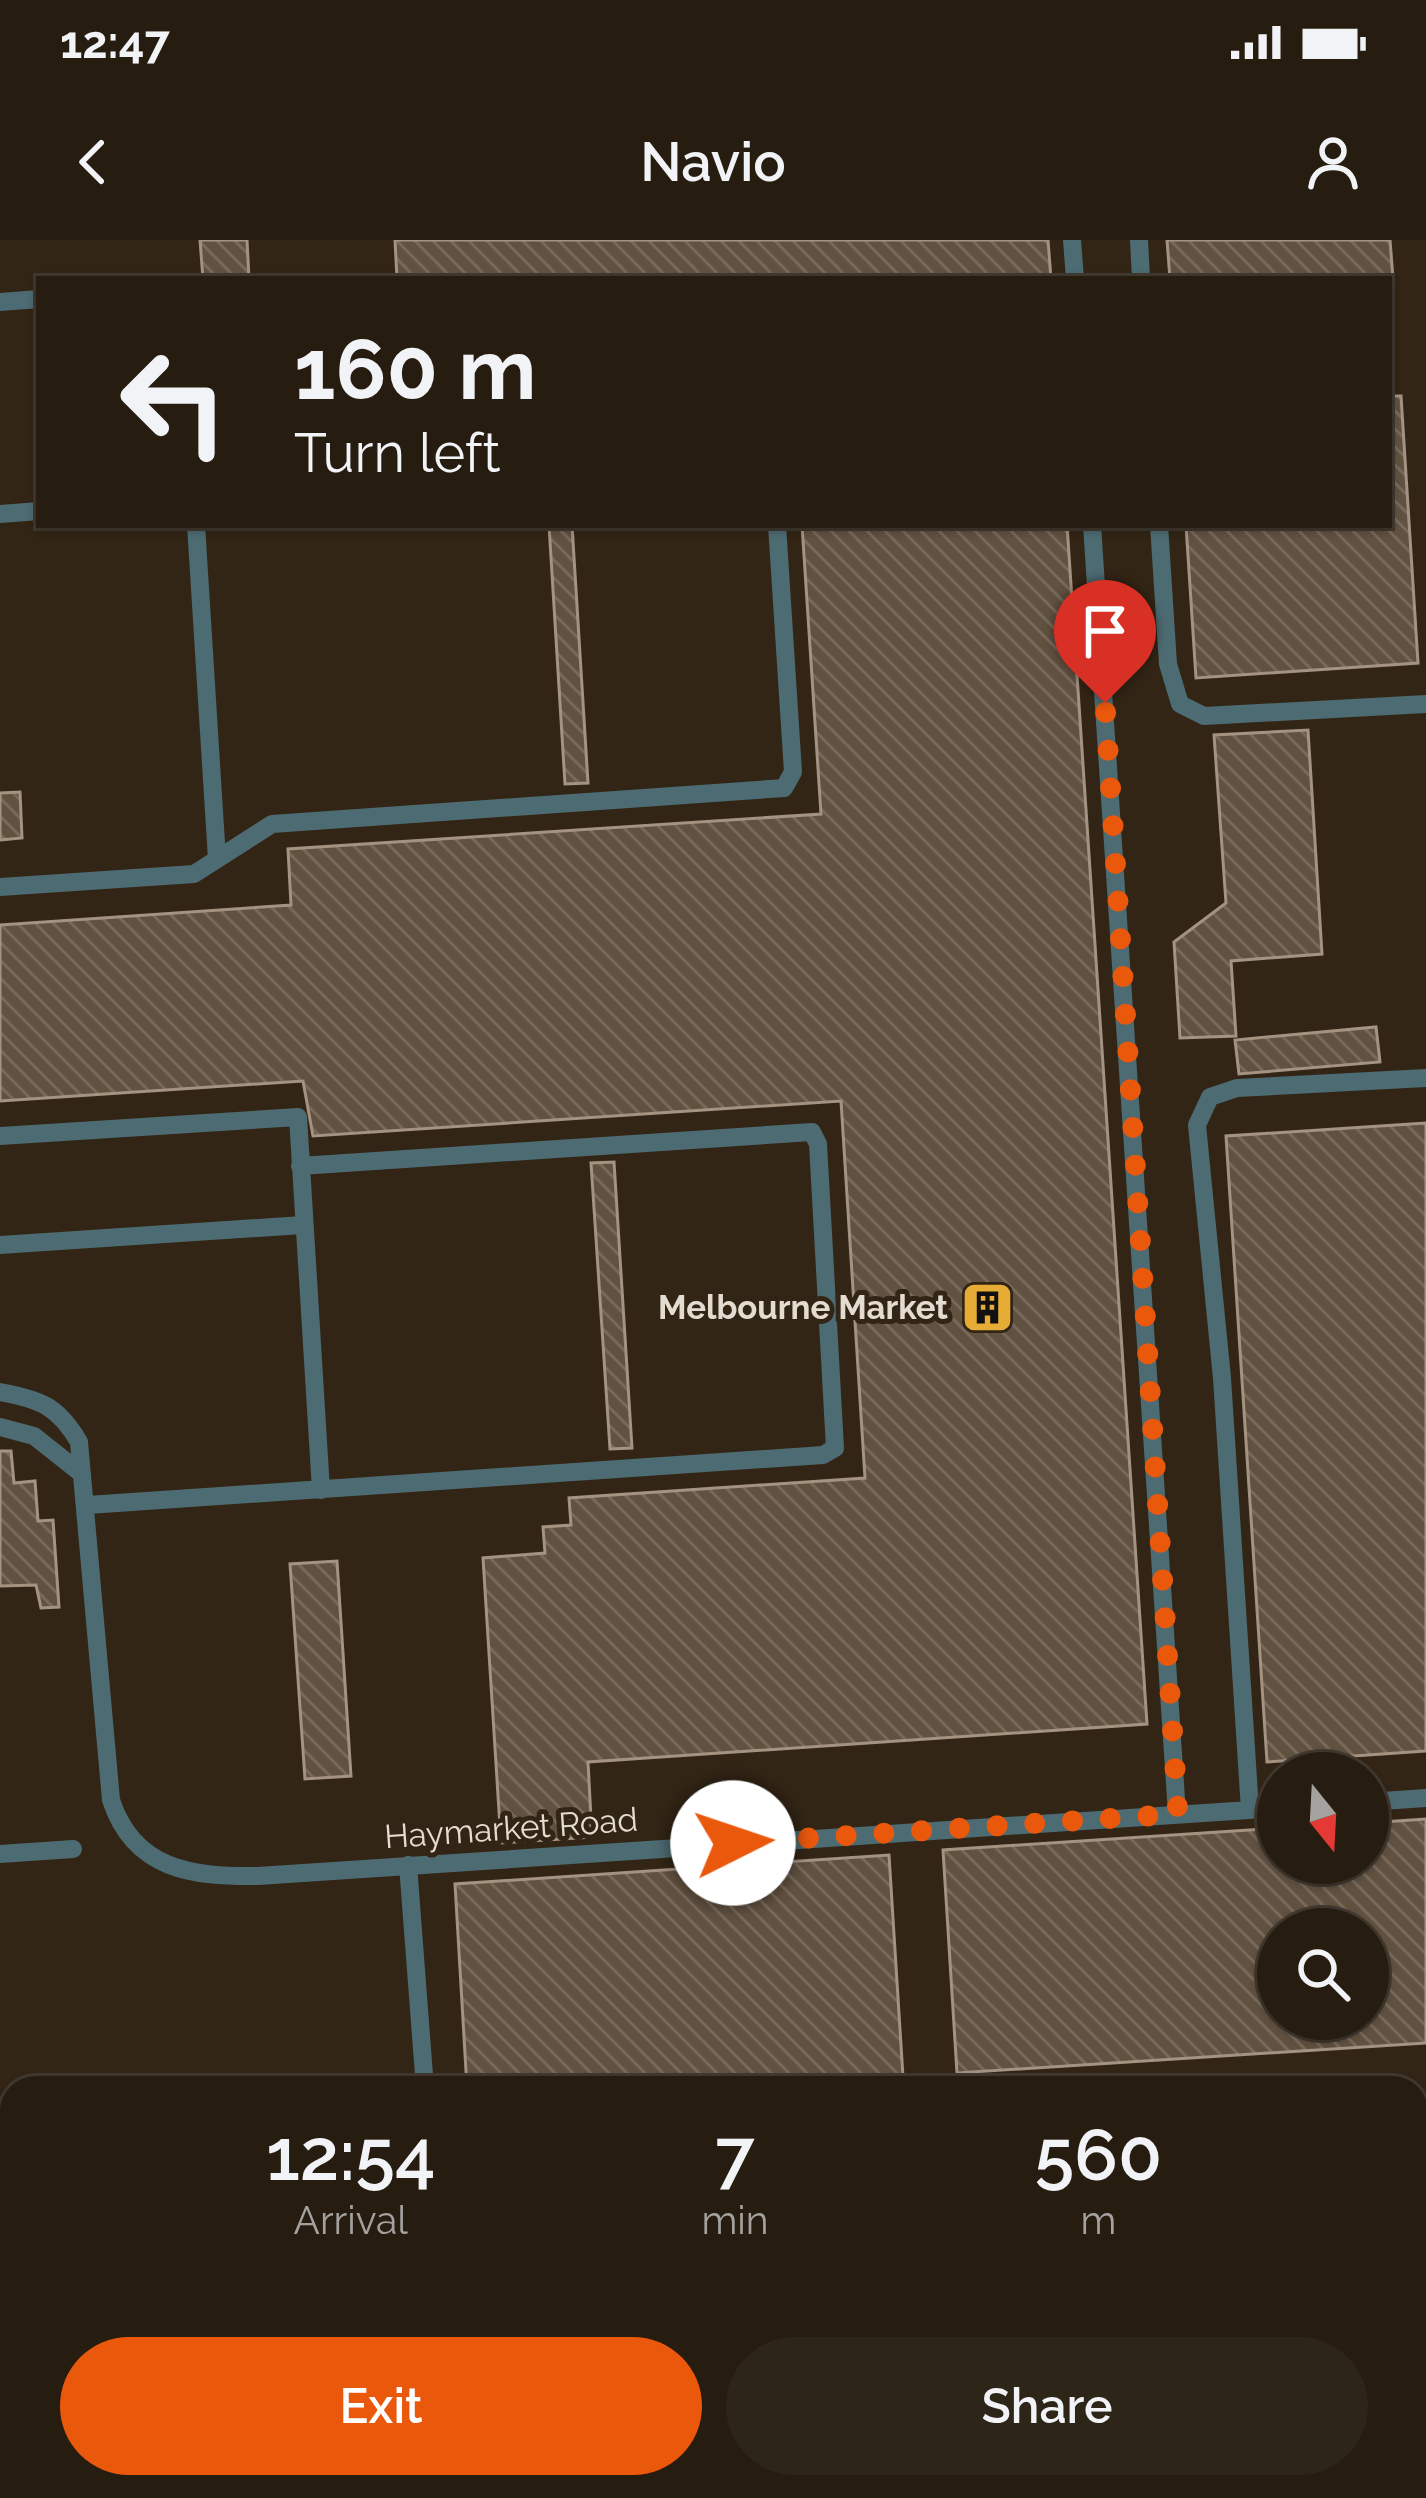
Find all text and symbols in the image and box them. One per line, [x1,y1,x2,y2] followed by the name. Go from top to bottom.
[60,16,170,69] text: 12:47
[60,129,126,195] icon: back
[1300,129,1366,195] icon: person
[640,130,786,194] text: Navio
[294,320,536,419] text: 160 m
[96,324,252,480] icon: left
[294,421,501,485] text: Turn left
[1054,580,1156,703] pin
[1072,598,1138,664] icon: arrive
[959,1279,1015,1335] building icon: Melbourne Market
[658,1288,948,1327] place label: Melbourne Market
[1257,1752,1389,1884] north arrow
[1257,1752,1389,2040] map controls
[670,1780,796,1906] position arrow
[383,1800,639,1856] street label: Haymarket Road
[1257,1908,1389,2040] button: search
[266,2112,436,2197] text: 12:54
[715,2112,755,2197] text: 7
[1035,2112,1162,2197] text: 560
[294,2197,408,2243] text: Arrival
[702,2197,769,2243] text: min
[1080,2197,1116,2243] text: m
[60,2337,702,2475] button: Exit
[726,2337,1368,2475] button: Share

